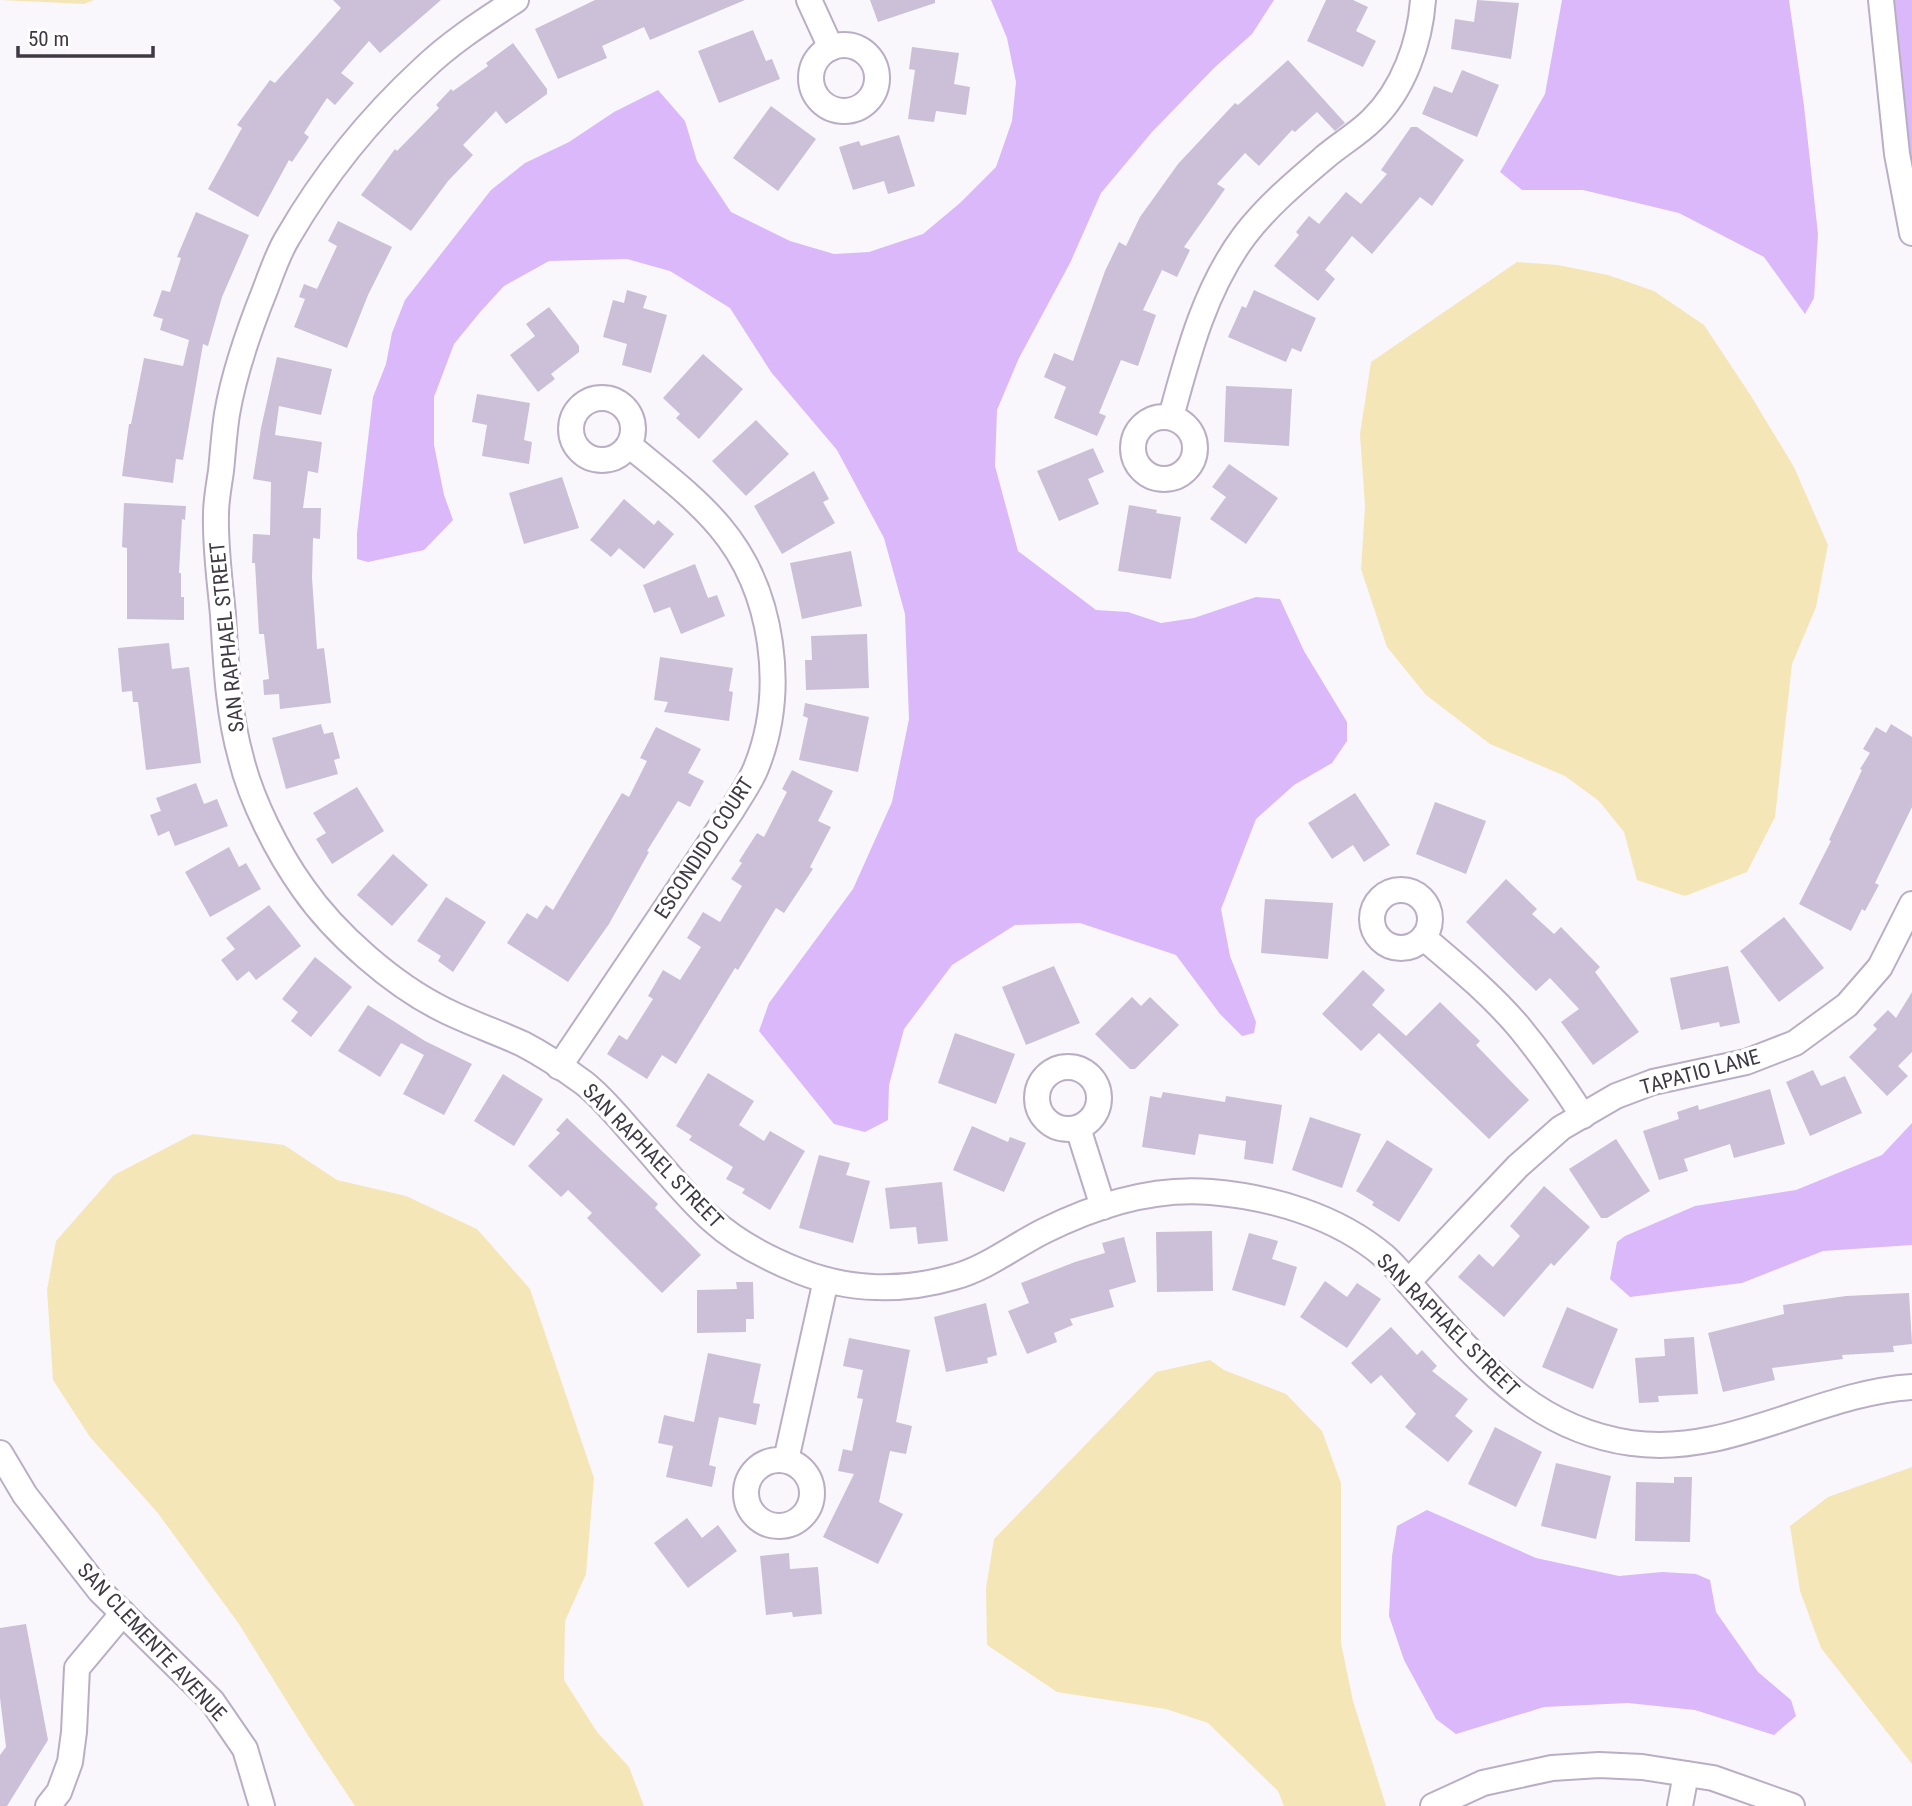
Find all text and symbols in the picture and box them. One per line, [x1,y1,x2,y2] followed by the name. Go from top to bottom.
[18,14,152,58] scale bar
[28,27,69,51] text: 50 m
[205,541,249,733] street label: SAN RAPHAEL STREET
[650,773,759,923] street label: ESCONDIDO COURT
[1638,1045,1762,1099] street label: TAPATIO LANE
[578,1079,728,1233] street label: SAN RAPHAEL STREET
[1372,1249,1524,1401] street label: SAN RAPHAEL STREET
[73,1558,231,1726] street label: SAN CLEMENTE AVENUE

